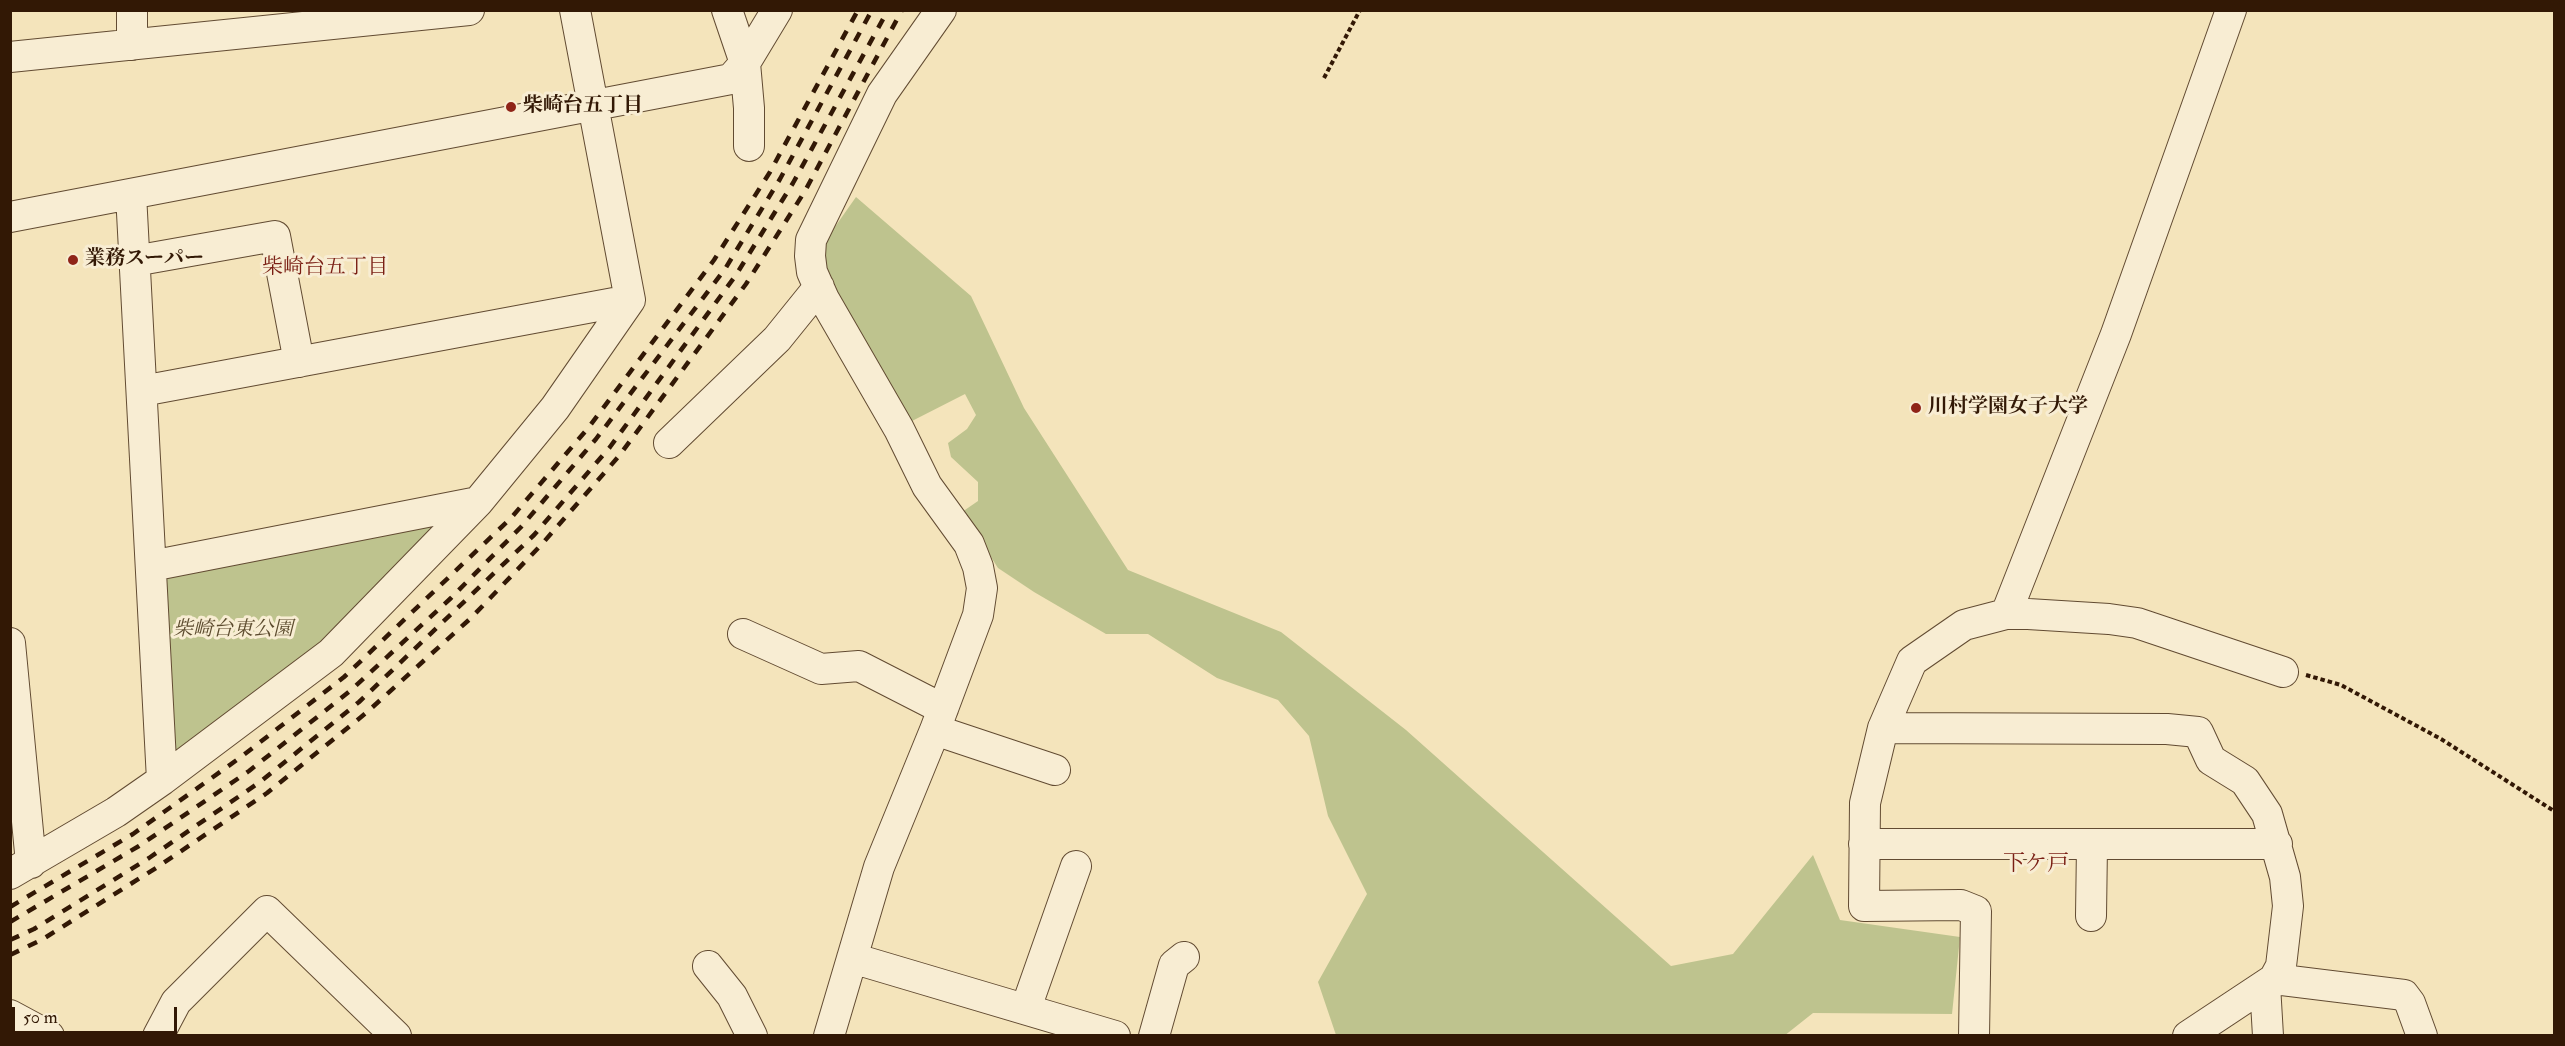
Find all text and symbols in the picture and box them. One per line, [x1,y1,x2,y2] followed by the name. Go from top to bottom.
[523,95,643,119] place label: 柴崎台五丁目
[504,100,518,114] marker: 柴崎台五丁目
[85,248,204,272] place label: 業務スーパー
[66,253,80,267] marker: 業務スーパー
[262,255,388,281] district label: 柴崎台五丁目
[1928,396,2088,420] place label: 川村学園女子大学
[1909,401,1923,415] marker: 川村学園女子大学
[173,619,293,643] park label: 柴崎台東公園
[2003,852,2069,878] district label: 下ケ戸
[15,995,180,1033] scale bar
[23,1006,58,1029] text: 50 m

